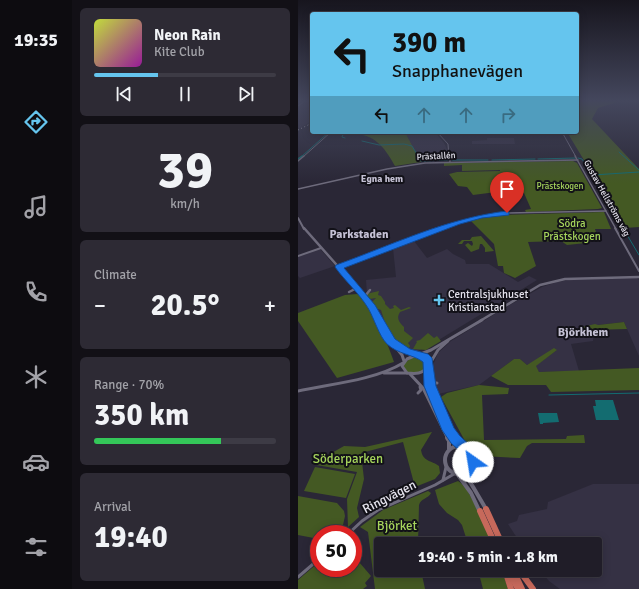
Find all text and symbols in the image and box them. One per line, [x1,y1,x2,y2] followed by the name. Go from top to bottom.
[154,26,221,44] text: Neon Rain
[392,26,466,60] text: 390 m
[326,28,378,80] icon: left
[14,29,58,51] text: 19:35
[154,44,205,60] text: Kite Club
[392,60,523,82] text: Snapphanevägen
[113,83,135,105] icon: previous
[174,83,196,105] icon: pause
[235,83,257,105] icon: next
[371,104,393,126] icon: left
[413,104,435,126] icon: ahead
[455,104,477,126] icon: ahead
[497,104,519,126] icon: right
[22,108,50,136] icon: directions
[157,138,213,202] text: 39
[416,150,456,163] street label: Prästallén
[581,158,632,238] street label: Gustav Hellströms väg
[490,172,524,213] pin
[361,173,403,185] district label: Egna hem
[496,178,518,200] icon: arrive
[537,181,584,192] park label: Prästskogen
[22,193,50,221] icon: music
[170,196,200,212] text: km/h
[543,217,601,243] park label: Södra Prästskogen
[330,227,389,242] district label: Parkstaden
[94,267,137,283] text: Climate
[22,278,50,306] icon: phone
[150,287,220,324] text: 20.5°
[448,288,528,314] place label: Centralsjukhuset Kristianstad
[94,292,106,319] text: −
[264,292,276,319] text: +
[433,294,445,306] marker: Centralsjukhuset Kristianstad
[558,325,609,340] district label: Björkhem
[22,363,50,391] icon: climate
[94,377,164,393] text: Range · 70%
[94,397,189,434] text: 350 km
[452,441,494,483] position arrow
[22,448,50,476] icon: car
[313,451,383,467] park label: Söderparken
[360,477,419,517] street label: Ringvägen
[94,499,131,515] text: Arrival
[377,518,418,534] park label: Björket
[94,519,168,556] text: 19:40
[310,525,362,577] speed limit sign: 50
[22,533,50,561] icon: filters
[418,548,558,566] text: 19:40 · 5 min · 1.8 km

